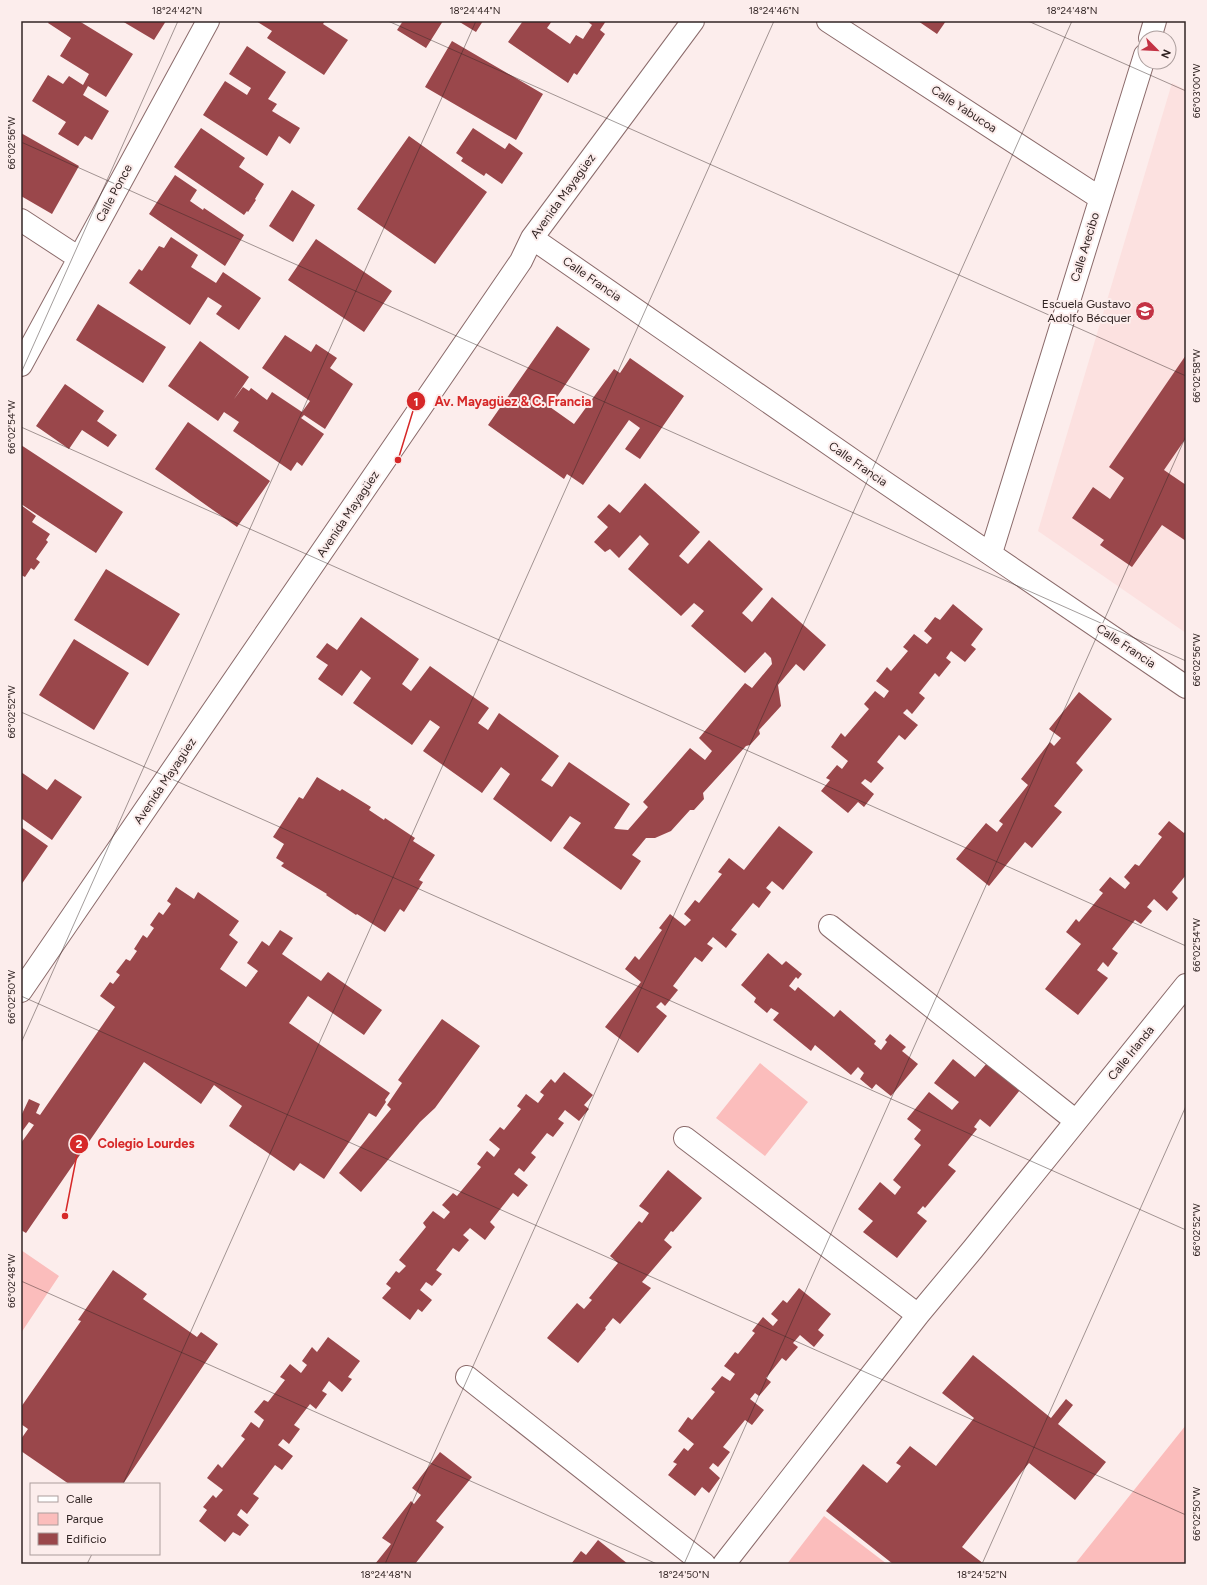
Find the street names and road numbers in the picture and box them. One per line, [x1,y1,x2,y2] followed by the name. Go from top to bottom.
[929,83,999,135] street label: Calle Yabucoa
[528,151,598,241] street label: Avenida Mayagüez
[93,161,135,224] street label: Calle Ponce
[1068,211,1102,283] street label: Calle Arecibo
[560,254,624,304] street label: Calle Francia
[826,439,890,489] street label: Calle Francia
[314,468,382,560] street label: Avenida Mayagüez
[1094,621,1158,671] street label: Calle Francia
[131,735,199,827] street label: Avenida Mayagüez
[1105,1023,1157,1083] street label: Calle Irlanda

